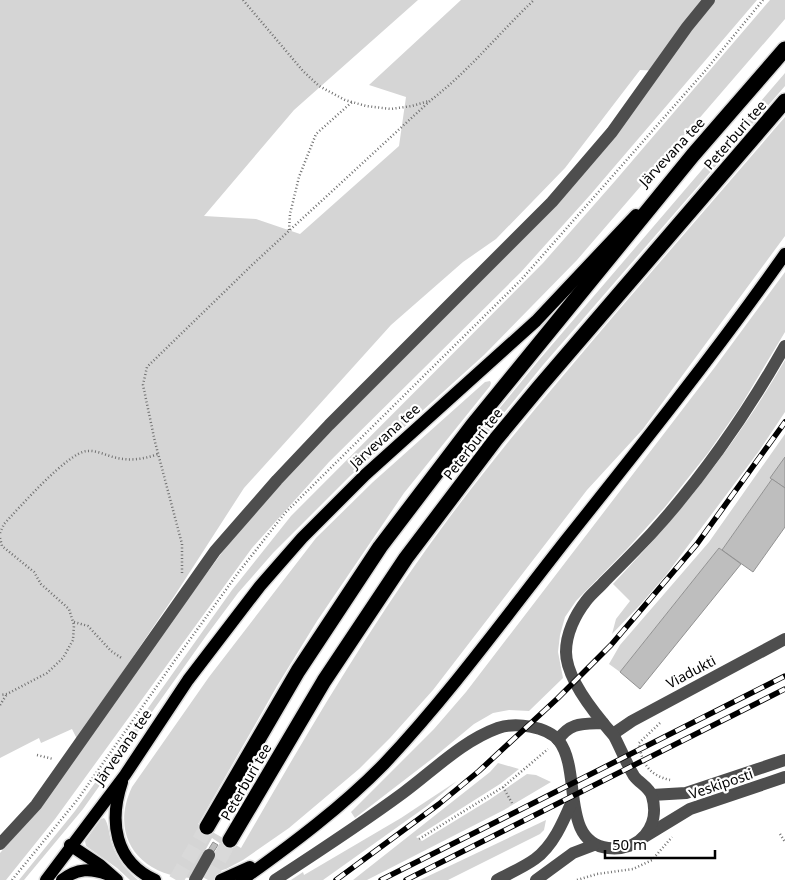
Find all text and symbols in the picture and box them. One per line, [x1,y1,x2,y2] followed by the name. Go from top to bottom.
[699,96,770,173] street label: Peterburi tee
[633,113,709,192] street label: Järvevana tee
[344,399,424,474] street label: Järvevana tee
[439,404,507,484] street label: Peterburi tee
[663,651,719,692] street label: Viadukti
[88,705,156,790] street label: Järvevana tee
[216,740,275,824] street label: Peterburi tee
[686,764,755,803] street label: Veskiposti
[605,828,715,860] scale bar
[612,834,647,854] text: 50 m

